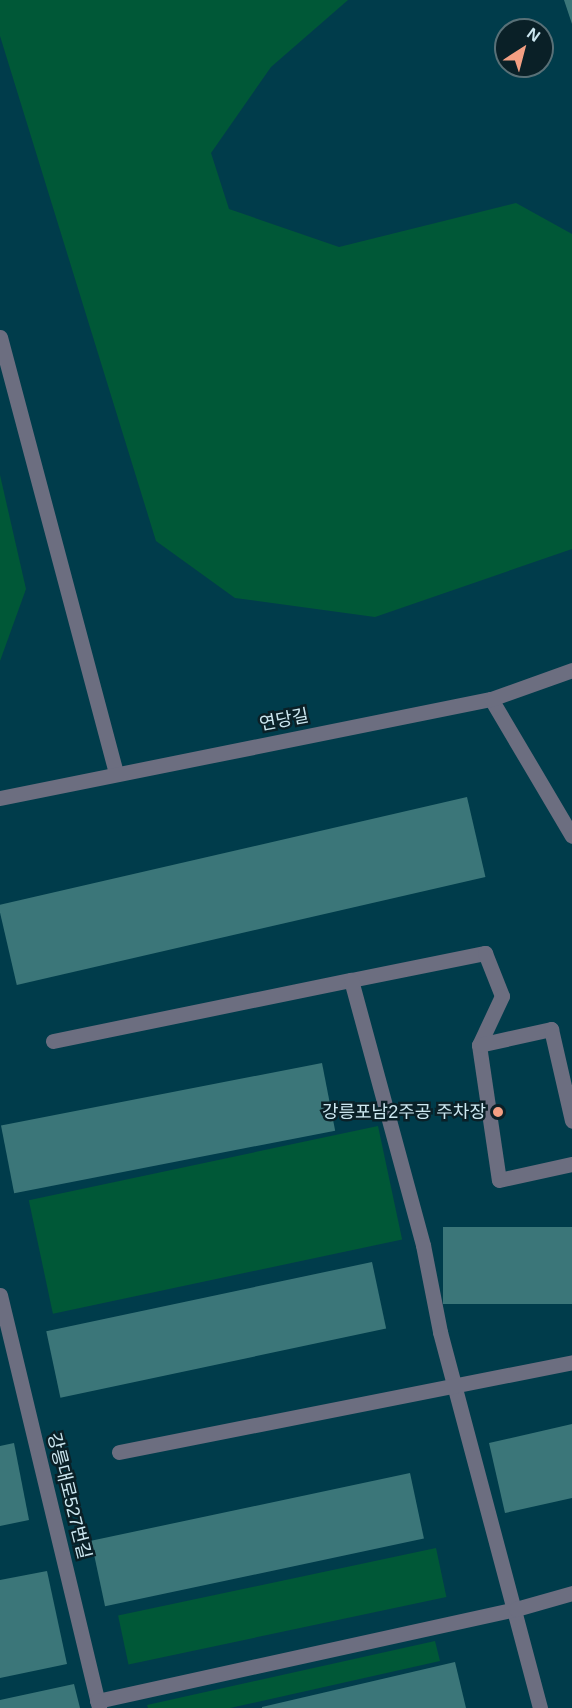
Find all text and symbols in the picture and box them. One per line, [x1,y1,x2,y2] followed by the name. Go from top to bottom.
[494,18,554,78] north arrow
[524,24,543,45] text: N
[258,705,310,735] street label: 연당길
[322,1101,486,1123] place label: 강릉포남2주공 주차장
[491,1105,505,1119] marker: 강릉포남2주공 주차장
[43,1431,95,1561] street label: 강릉대로527번길

